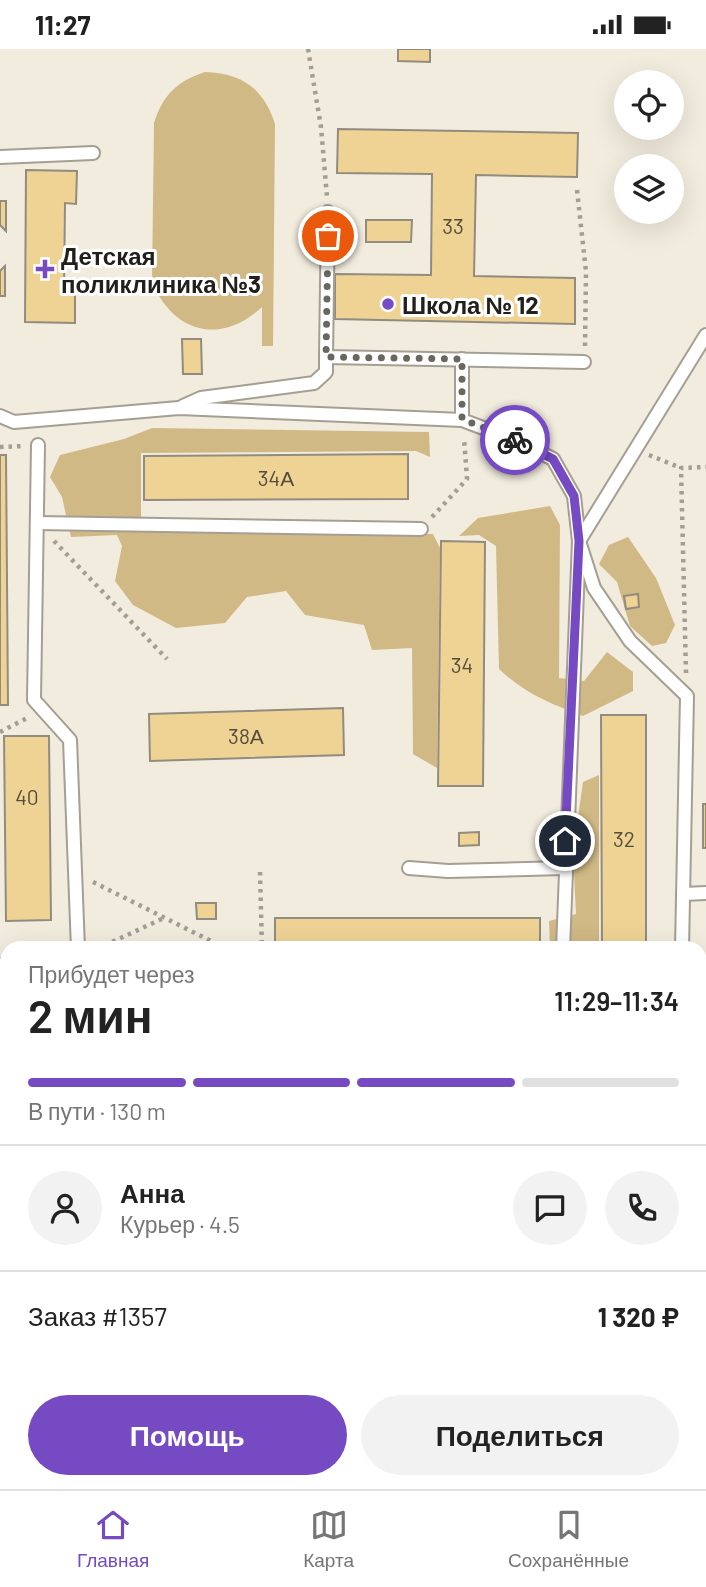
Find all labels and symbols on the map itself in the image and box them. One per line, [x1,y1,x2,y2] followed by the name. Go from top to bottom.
[298,206,358,266] pin
[442,213,464,238] house number: 33
[61,241,261,298] place label: Детская поликлиника №3
[35,259,55,279] marker: Детская поликлиника №3
[402,290,539,319] place label: Школа № 12
[380,296,396,312] marker: Школа № 12
[480,405,550,475] courier
[258,465,294,490] house number: 34А
[451,652,473,677] house number: 34
[228,723,264,748] house number: 38А
[15,784,39,809] house number: 40
[535,811,595,871] pin
[613,826,635,851] house number: 32

